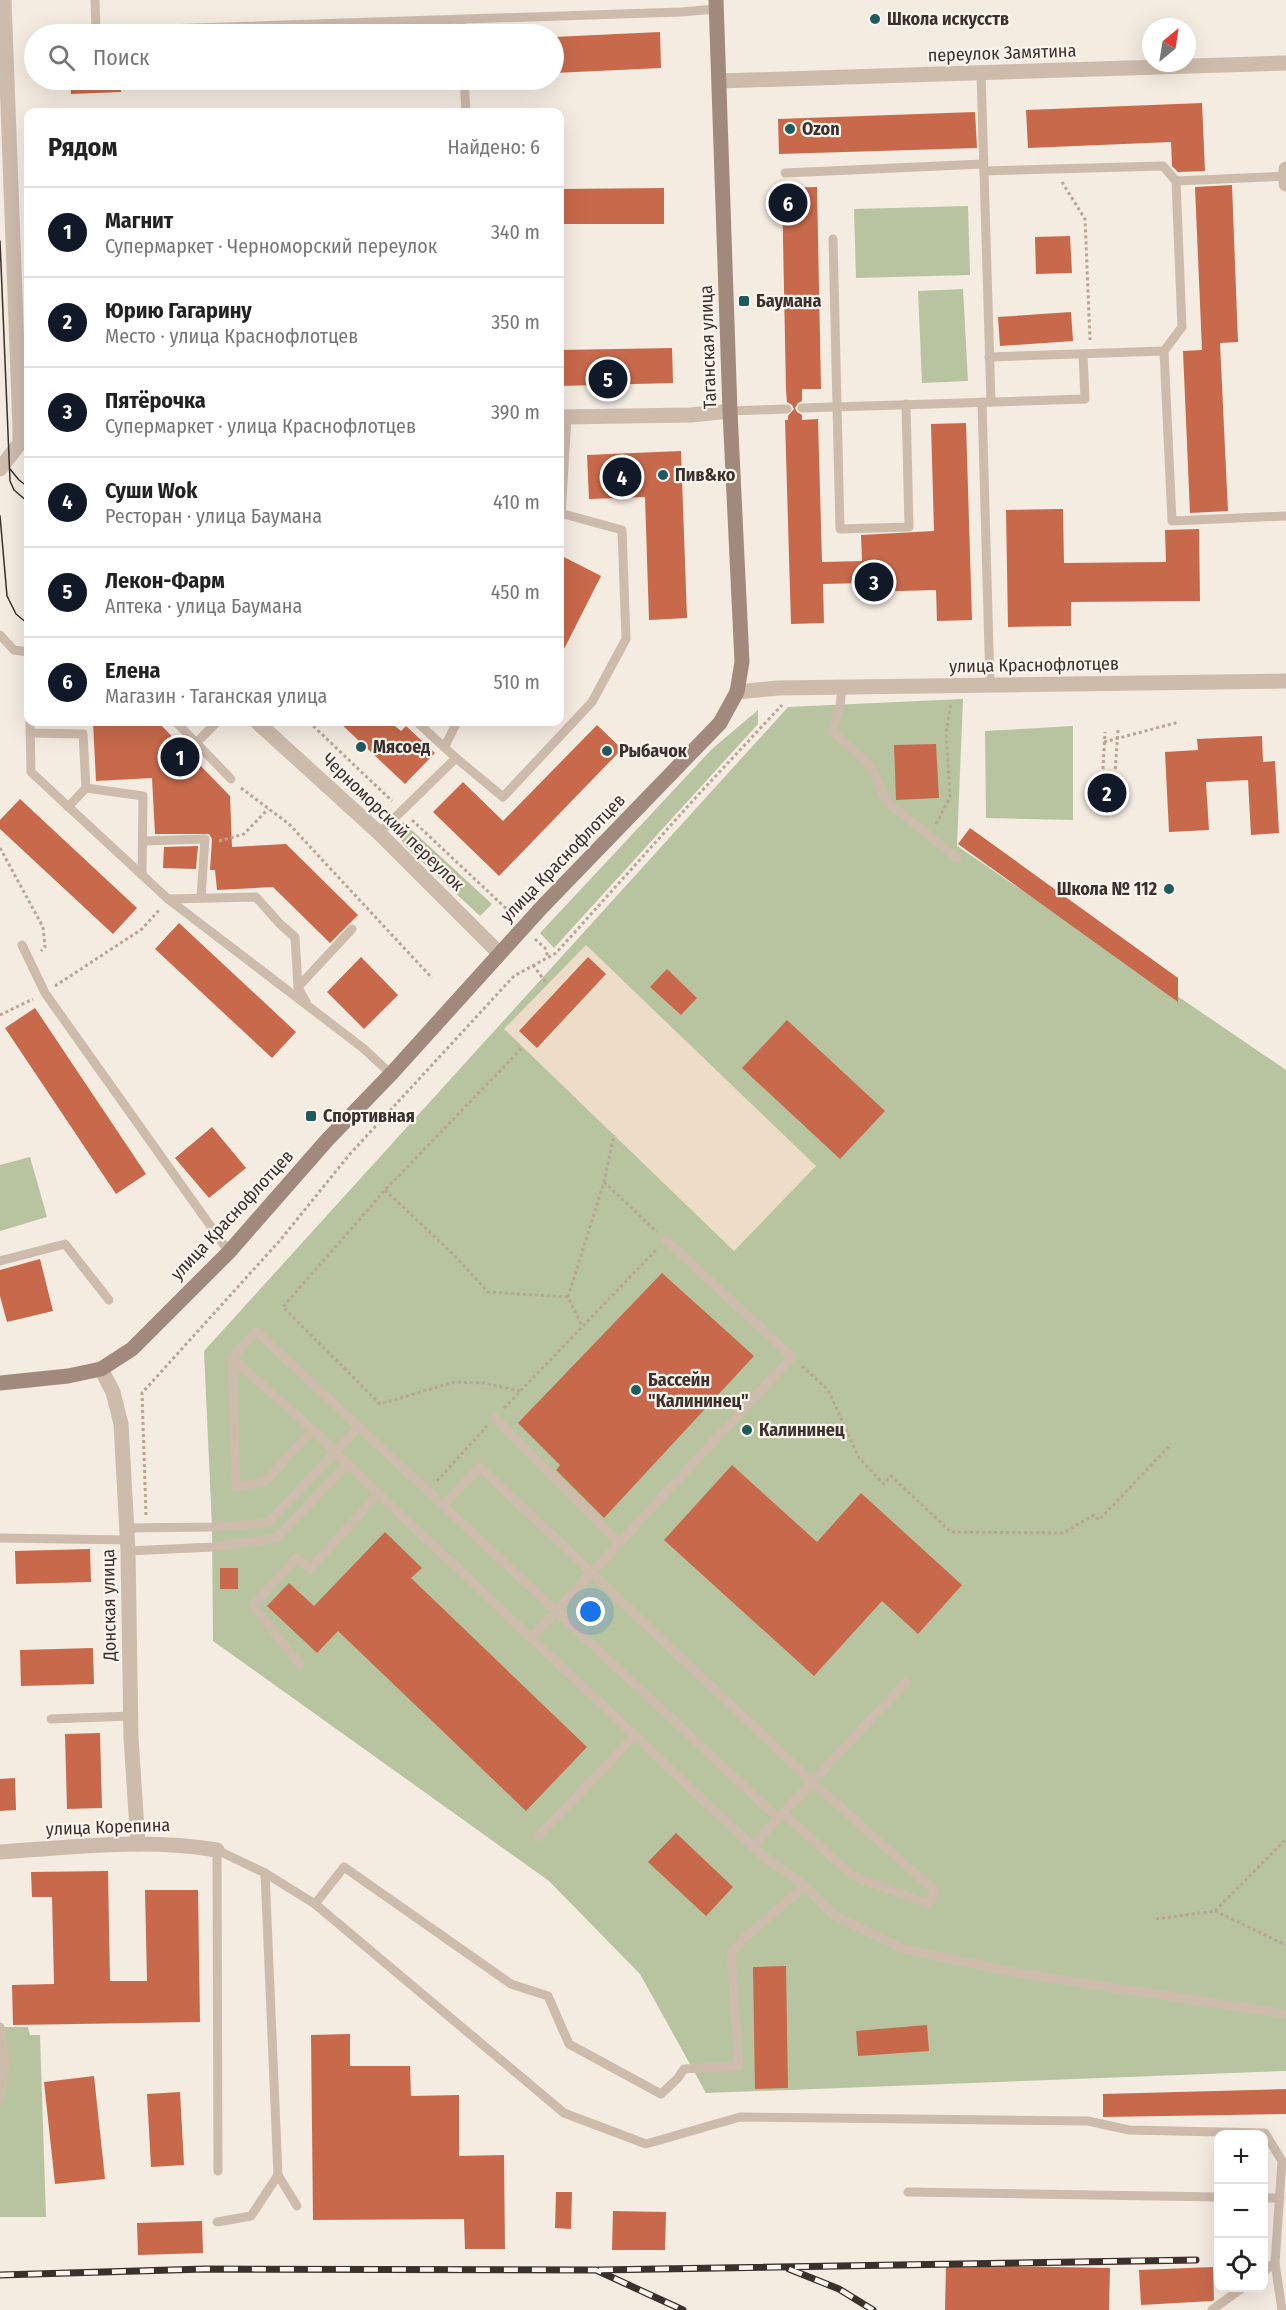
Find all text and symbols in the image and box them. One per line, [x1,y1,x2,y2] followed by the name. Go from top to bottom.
[887,8,1009,30] place label: Школа искусств
[868,12,882,26] marker: Школа искусств
[1142,18,1196,72] north arrow
[24,24,564,90] search box
[927,39,1077,67] street label: переулок Замятина
[45,41,78,74] icon: search
[93,44,149,71] text: Поиск
[802,118,840,140] place label: Ozon
[783,122,797,136] marker: Ozon
[48,132,117,163] text: Рядом
[447,135,540,159] text: Найдено: 6
[768,180,808,226] pin: 6
[105,207,173,234] text: Магнит
[63,220,72,244] text: 1
[491,220,540,244] text: 340 m
[105,234,437,258] text: Супермаркет · Черноморский переулок
[695,285,721,409] street label: Таганская улица
[756,290,821,312] place label: Баумана
[737,294,751,308] marker: Баумана
[105,297,252,324] text: Юрию Гагарину
[63,310,72,334] text: 2
[491,310,540,334] text: 350 m
[105,324,358,348] text: Место · улица Краснофлотцев
[588,356,628,401] pin: 5
[105,387,206,414] text: Пятёрочка
[63,400,72,424] text: 3
[491,400,540,424] text: 390 m
[105,414,416,438] text: Супермаркет · улица Краснофлотцев
[602,454,642,500] pin: 4
[675,464,736,486] place label: Пив&ко
[656,468,670,482] marker: Пив&ко
[105,477,198,504] text: Суши Wok
[62,490,73,514] text: 4
[493,490,540,514] text: 410 m
[105,504,322,528] text: Ресторан · улица Баумана
[854,560,894,604] pin: 3
[105,567,225,594] text: Лекон-Фарм
[63,580,72,604] text: 5
[491,580,540,604] text: 450 m
[105,594,302,618] text: Аптека · улица Баумана
[949,653,1119,677] street label: улица Краснофлотцев
[105,657,161,684] text: Елена
[62,670,73,694] text: 6
[494,670,540,694] text: 510 m
[105,684,327,708] text: Магазин · Таганская улица
[160,734,200,780] pin: 1
[373,736,430,758] place label: Мясоед
[354,740,368,754] marker: Мясоед
[619,740,688,762] place label: Рыбачок
[600,744,614,758] marker: Рыбачок
[317,748,469,896] street label: Черноморский переулок
[1088,770,1126,816] pin: 2
[496,789,630,927] street label: улица Краснофлотцев
[1057,878,1157,900] place label: Школа № 112
[1162,882,1176,896] marker: Школа № 112
[323,1105,415,1127] place label: Спортивная
[304,1109,318,1123] marker: Спортивная
[166,1145,298,1285] street label: улица Краснофлотцев
[648,1369,749,1412] place label: Бассейн "Калининец"
[629,1383,643,1397] marker: Бассейн "Калининец"
[759,1419,845,1441] place label: Калининец
[740,1423,754,1437] marker: Калининец
[97,1549,121,1662] street label: Донская улица
[576,1597,605,1626] your location
[46,1814,171,1840] street label: улица Корепина
[1214,2130,1268,2292] map controls
[1214,2130,1268,2184] button: +
[1214,2184,1268,2238] button: −
[1214,2238,1268,2292] button: locate

